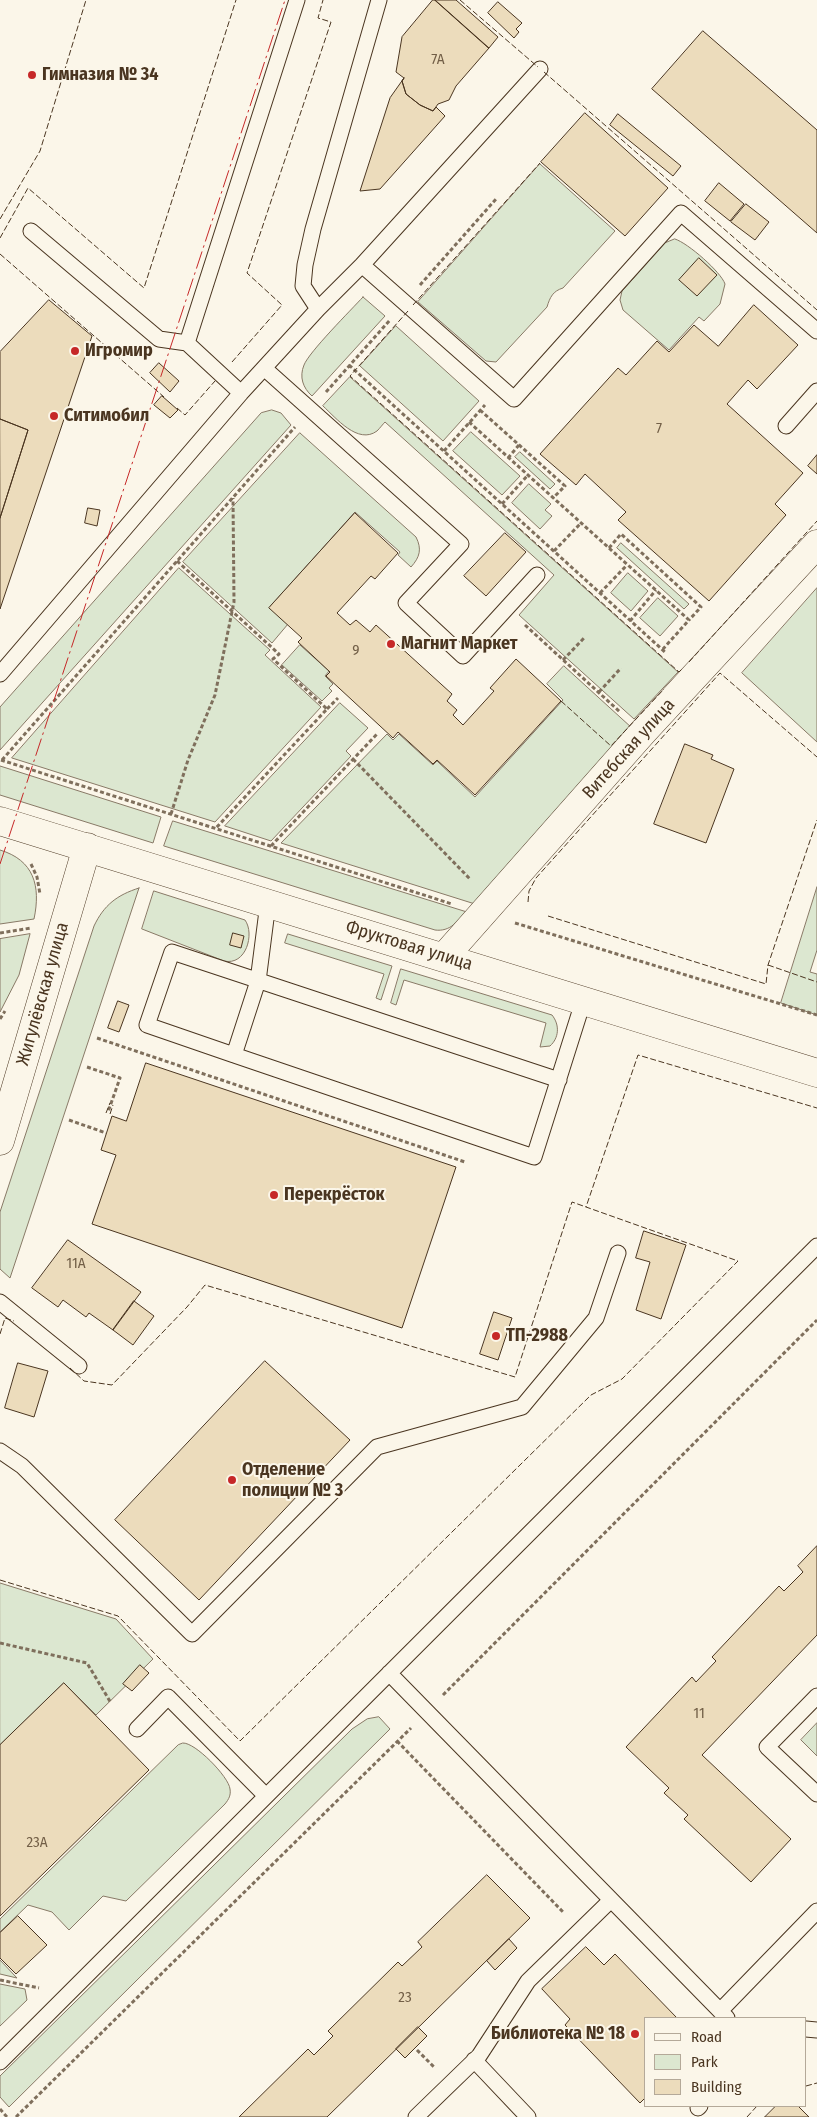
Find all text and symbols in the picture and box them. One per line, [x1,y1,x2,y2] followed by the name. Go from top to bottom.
[431,51,445,69] house number: 7А
[42,64,159,86] place label: Гимназия № 34
[26,69,38,81] marker: Гимназия № 34
[85,340,153,362] place label: Игромир
[69,345,81,357] marker: Игромир
[64,405,149,427] place label: Ситимобил
[48,410,60,422] marker: Ситимобил
[656,420,662,438] house number: 7
[401,633,518,655] place label: Магнит Маркет
[385,638,397,650] marker: Магнит Маркет
[352,642,360,660] house number: 9
[578,694,680,804] street label: Витебская улица
[343,916,475,976] street label: Фруктовая улица
[12,920,74,1068] street label: Жигулёвская улица
[284,1184,385,1206] place label: Перекрёсток
[268,1189,280,1201] marker: Перекрёсток
[66,1255,86,1273] house number: 11А
[506,1325,568,1347] place label: ТП-2988
[490,1330,502,1342] marker: ТП-2988
[242,1459,343,1502] place label: Отделение полиции № 3
[226,1474,238,1486] marker: Отделение полиции № 3
[693,1705,705,1723] house number: 11
[26,1834,48,1852] house number: 23А
[398,1989,412,2007] house number: 23
[644,2017,807,2107] legend
[491,2023,625,2045] place label: Библиотека № 18
[629,2028,641,2040] marker: Библиотека № 18
[691,2028,722,2046] text: Road
[691,2053,718,2071] text: Park
[691,2078,742,2096] text: Building

